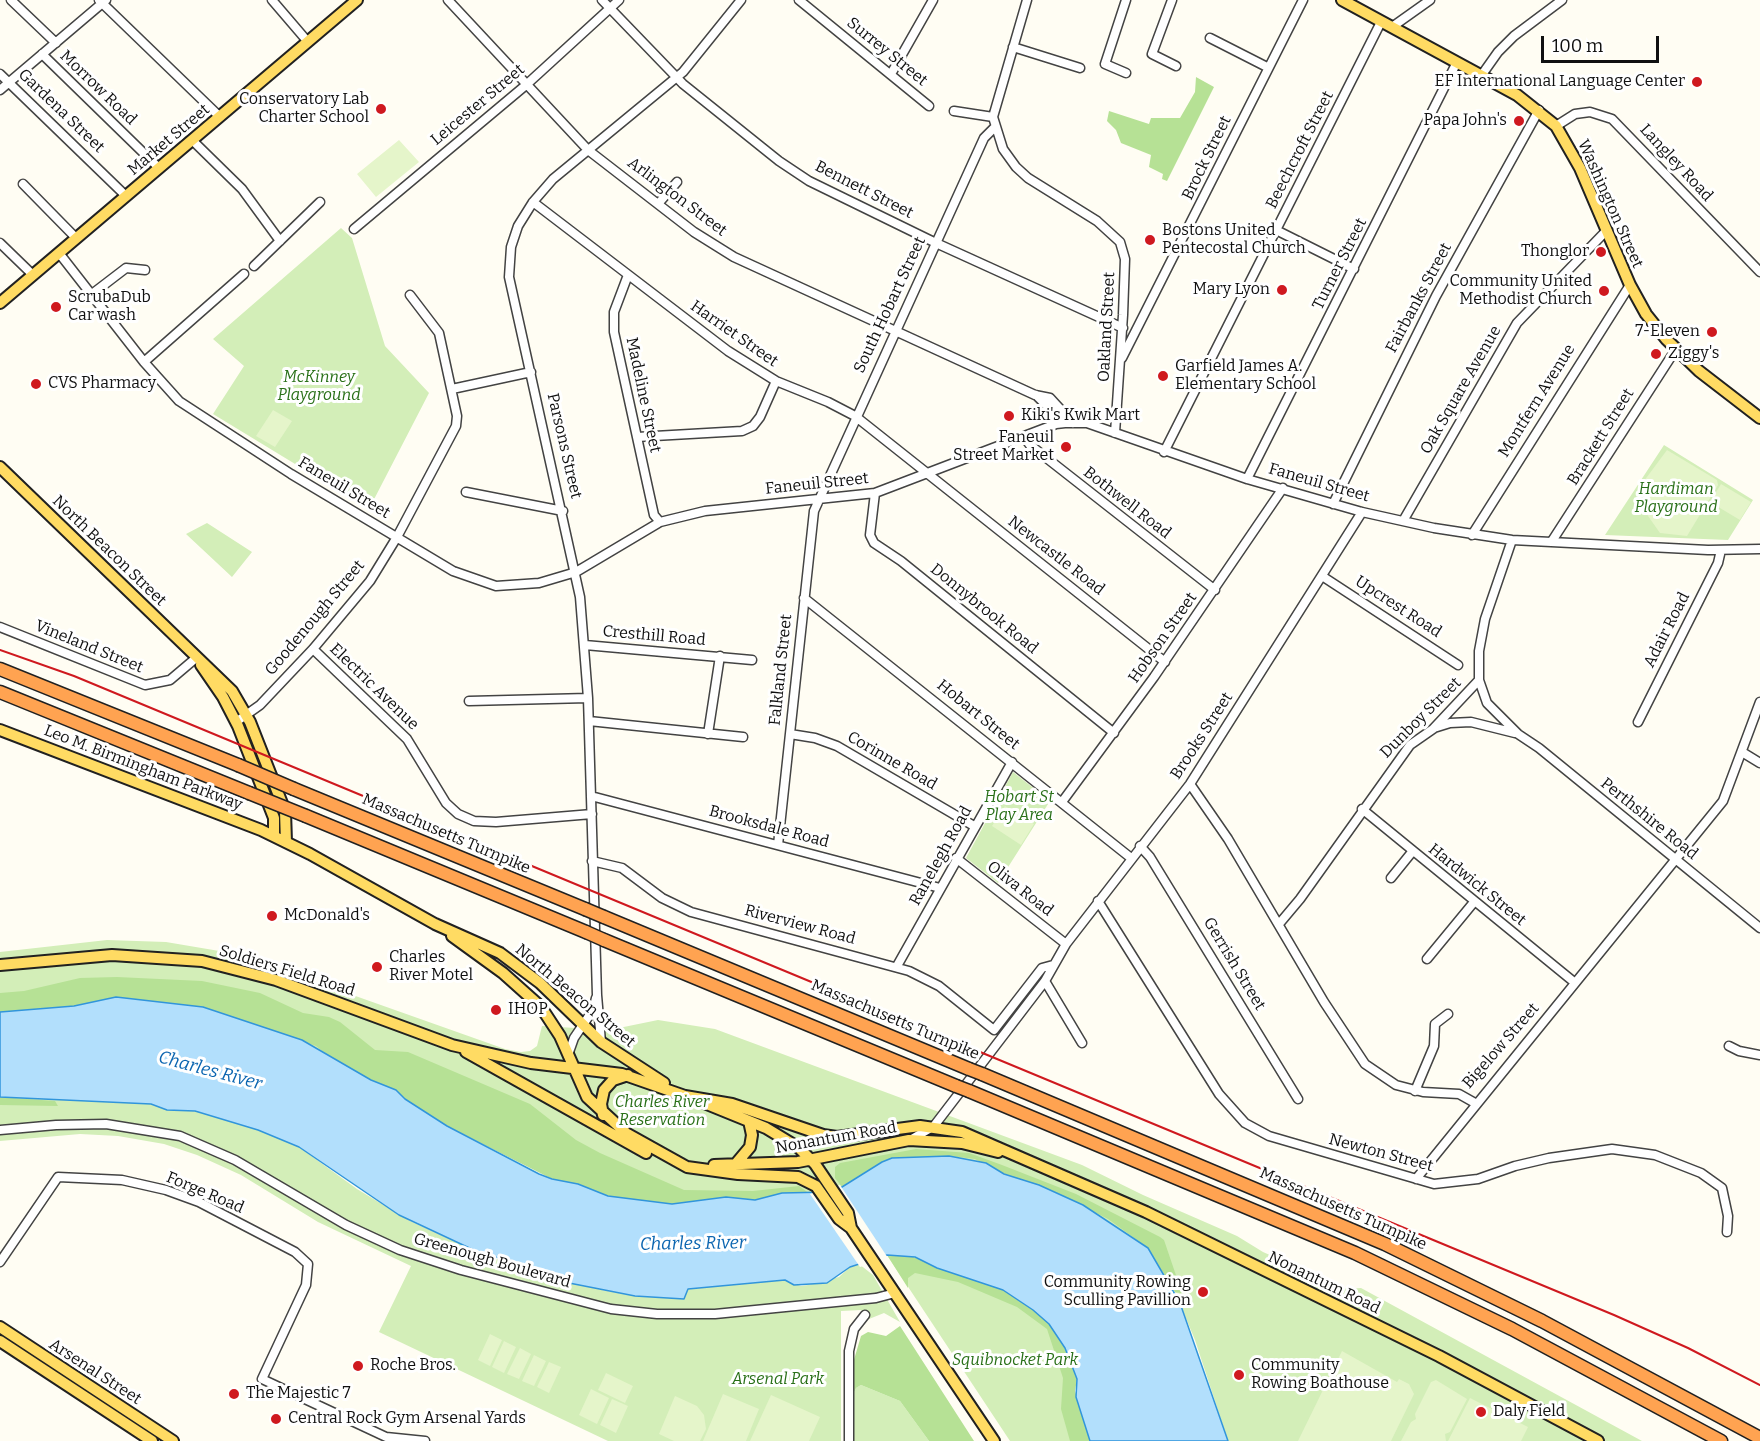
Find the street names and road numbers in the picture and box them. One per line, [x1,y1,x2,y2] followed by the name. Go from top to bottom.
[843,14,931,90] street label: Surrey Street
[56,47,140,129] street label: Morrow Road
[427,60,529,150] street label: Leicester Street
[14,65,108,157] street label: Gardena Street
[1262,88,1338,212] street label: Beechcroft Street
[124,100,214,180] street label: Market Street
[1178,113,1236,203] street label: Brock Street
[1635,120,1717,206] street label: Langley Road
[1573,137,1647,271] street label: Washington Street
[624,153,730,241] street label: Arlington Street
[812,157,916,223] street label: Bennett Street
[1309,215,1371,313] street label: Turner Street
[850,234,930,376] street label: South Hobart Street
[1382,240,1456,356] street label: Fairbanks Street
[1095,271,1119,383] street label: Oakland Street
[686,297,782,371] street label: Harriet Street
[1416,322,1506,458] street label: Oak Square Avenue
[621,335,665,455] street label: Madeline Street
[1494,341,1580,461] street label: Montfern Avenue
[1564,385,1638,489] street label: Brackett Street
[543,391,585,501] street label: Parsons Street
[295,453,393,523] street label: Faneuil Street
[1266,459,1372,507] street label: Faneuil Street
[1079,463,1175,543] street label: Bothwell Road
[764,469,870,499] street label: Faneuil Street
[48,492,170,610] street label: North Beacon Street
[1004,512,1108,600] street label: Newcastle Road
[261,556,369,680] street label: Goodenough Street
[926,560,1042,658] street label: Donnybrook Road
[1351,572,1445,642] street label: Upcrest Road
[1125,589,1201,687] street label: Hobson Street
[1640,589,1694,671] street label: Adair Road
[766,613,796,727] street label: Falkland Street
[32,617,146,677] street label: Vineland Street
[602,622,706,650] street label: Cresthill Road
[325,640,423,734] street label: Electric Avenue
[1377,674,1465,762] street label: Dunboy Street
[933,676,1023,754] street label: Hobart Street
[1167,689,1237,783] street label: Brooks Street
[41,721,245,815] street label: Leo M. Birmingham Parkway
[844,728,940,794] street label: Corinne Road
[1597,774,1701,864] street label: Perthshire Road
[359,790,533,878] street label: Massachusetts Turnpike
[707,802,831,852] street label: Brooksdale Road
[906,803,976,909] street label: Ranelegh Road
[1424,840,1530,930] street label: Hardwick Street
[983,857,1057,921] street label: Oliva Road
[742,901,858,949] street label: Riverview Road
[1199,914,1269,1014] street label: Gerrish Street
[511,940,639,1052] street label: North Beacon Street
[217,941,357,1001] street label: Soldiers Field Road
[808,976,982,1064] street label: Massachusetts Turnpike
[1459,999,1543,1093] street label: Bigelow Street
[774,1118,898,1158] street label: Nonantum Road
[1327,1130,1435,1176] street label: Newton Street
[1257,1163,1429,1255] street label: Massachusetts Turnpike
[163,1168,247,1218] street label: Forge Road
[411,1229,573,1293] street label: Greenough Boulevard
[1265,1248,1383,1318] street label: Nonantum Road
[45,1335,145,1409] street label: Arsenal Street

